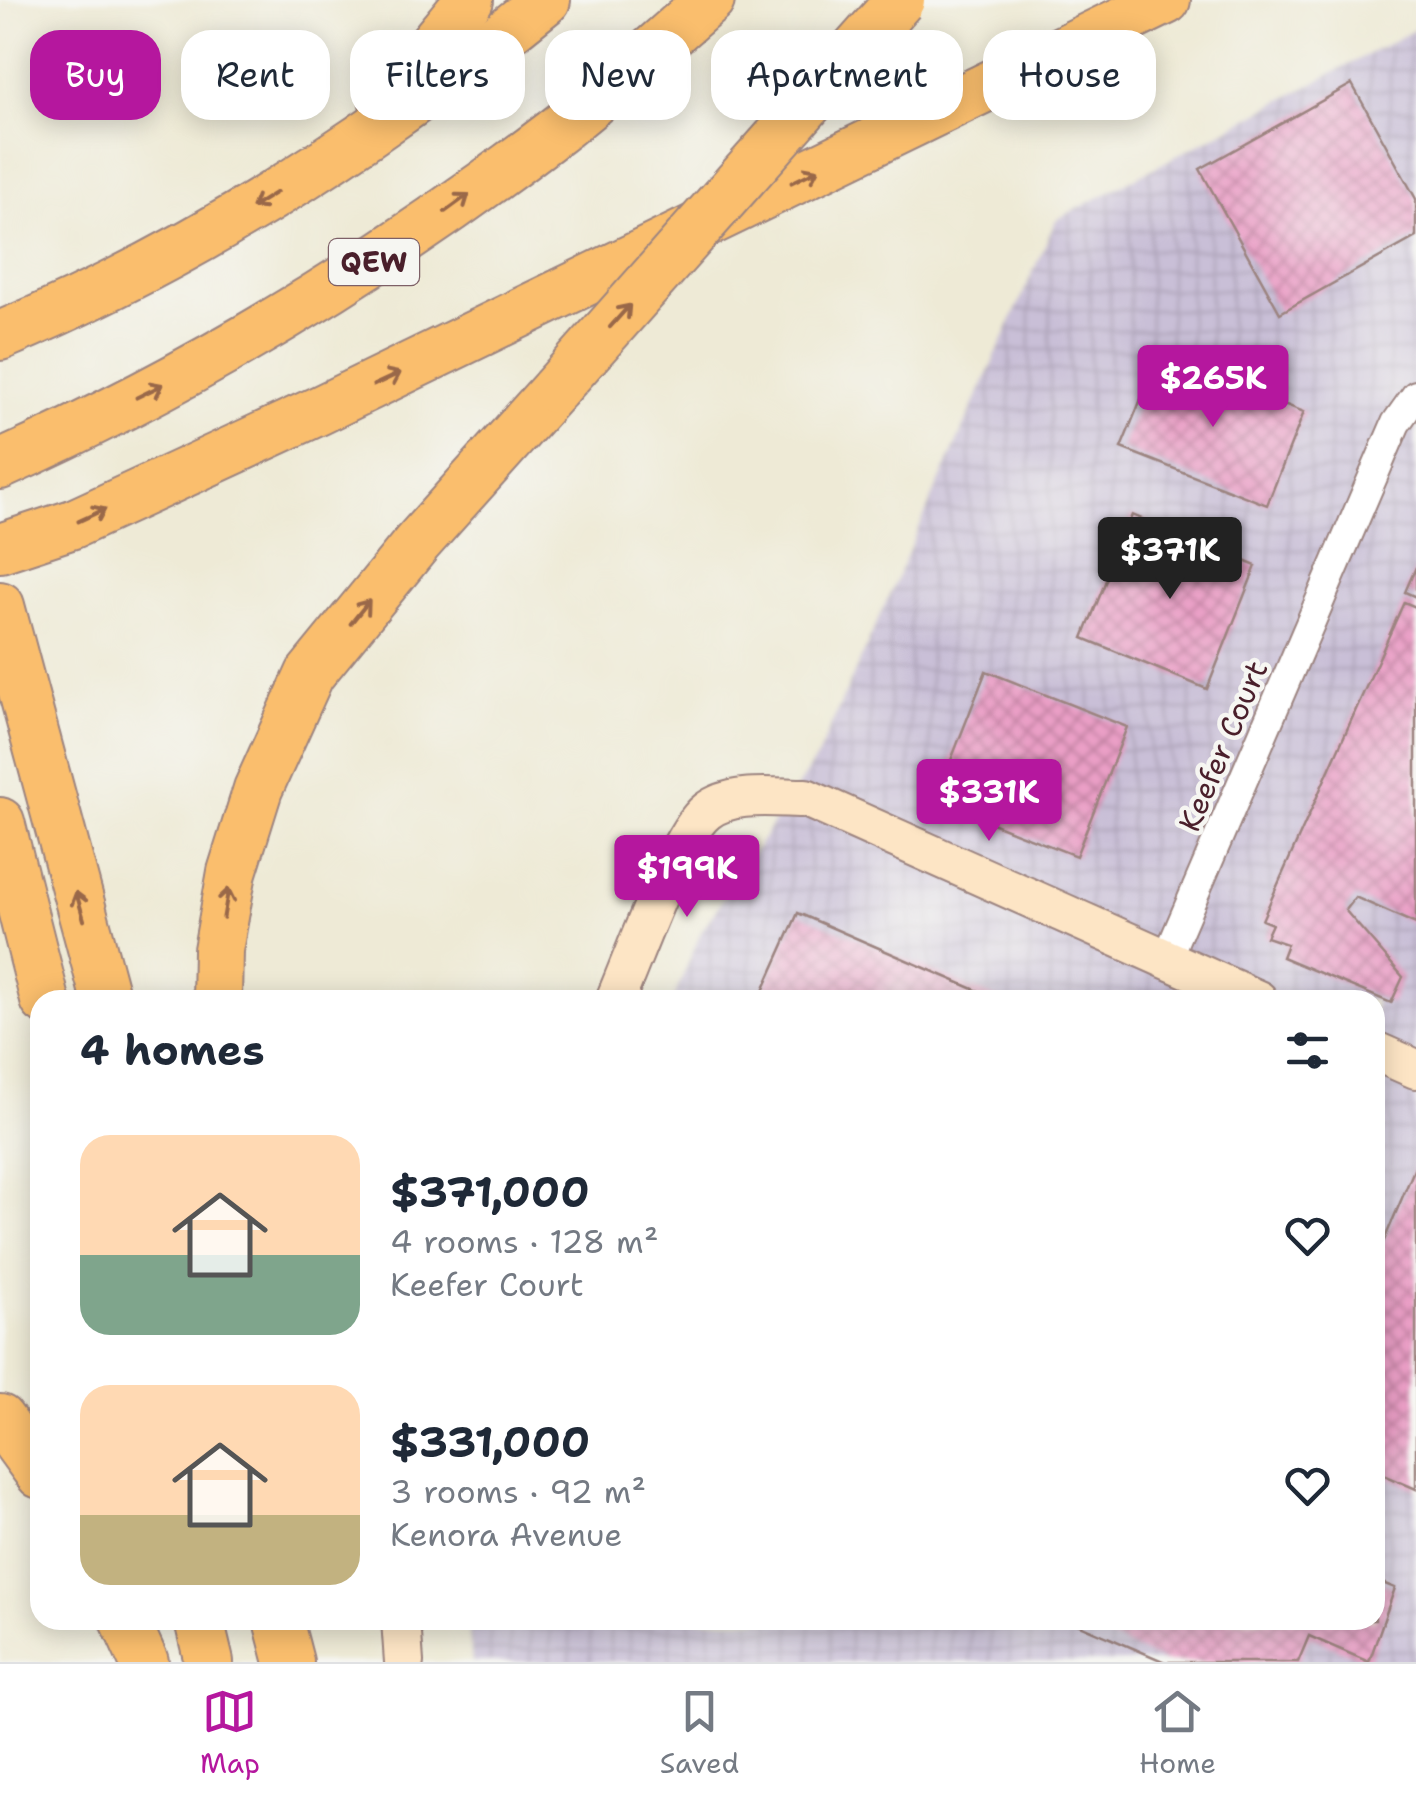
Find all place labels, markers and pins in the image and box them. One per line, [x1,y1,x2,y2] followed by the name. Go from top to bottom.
[1143,345,1283,430] pin: $265K
[1100,517,1240,602] pin: $371K
[919,759,1059,844] pin: $331K
[617,835,757,920] pin: $199K

